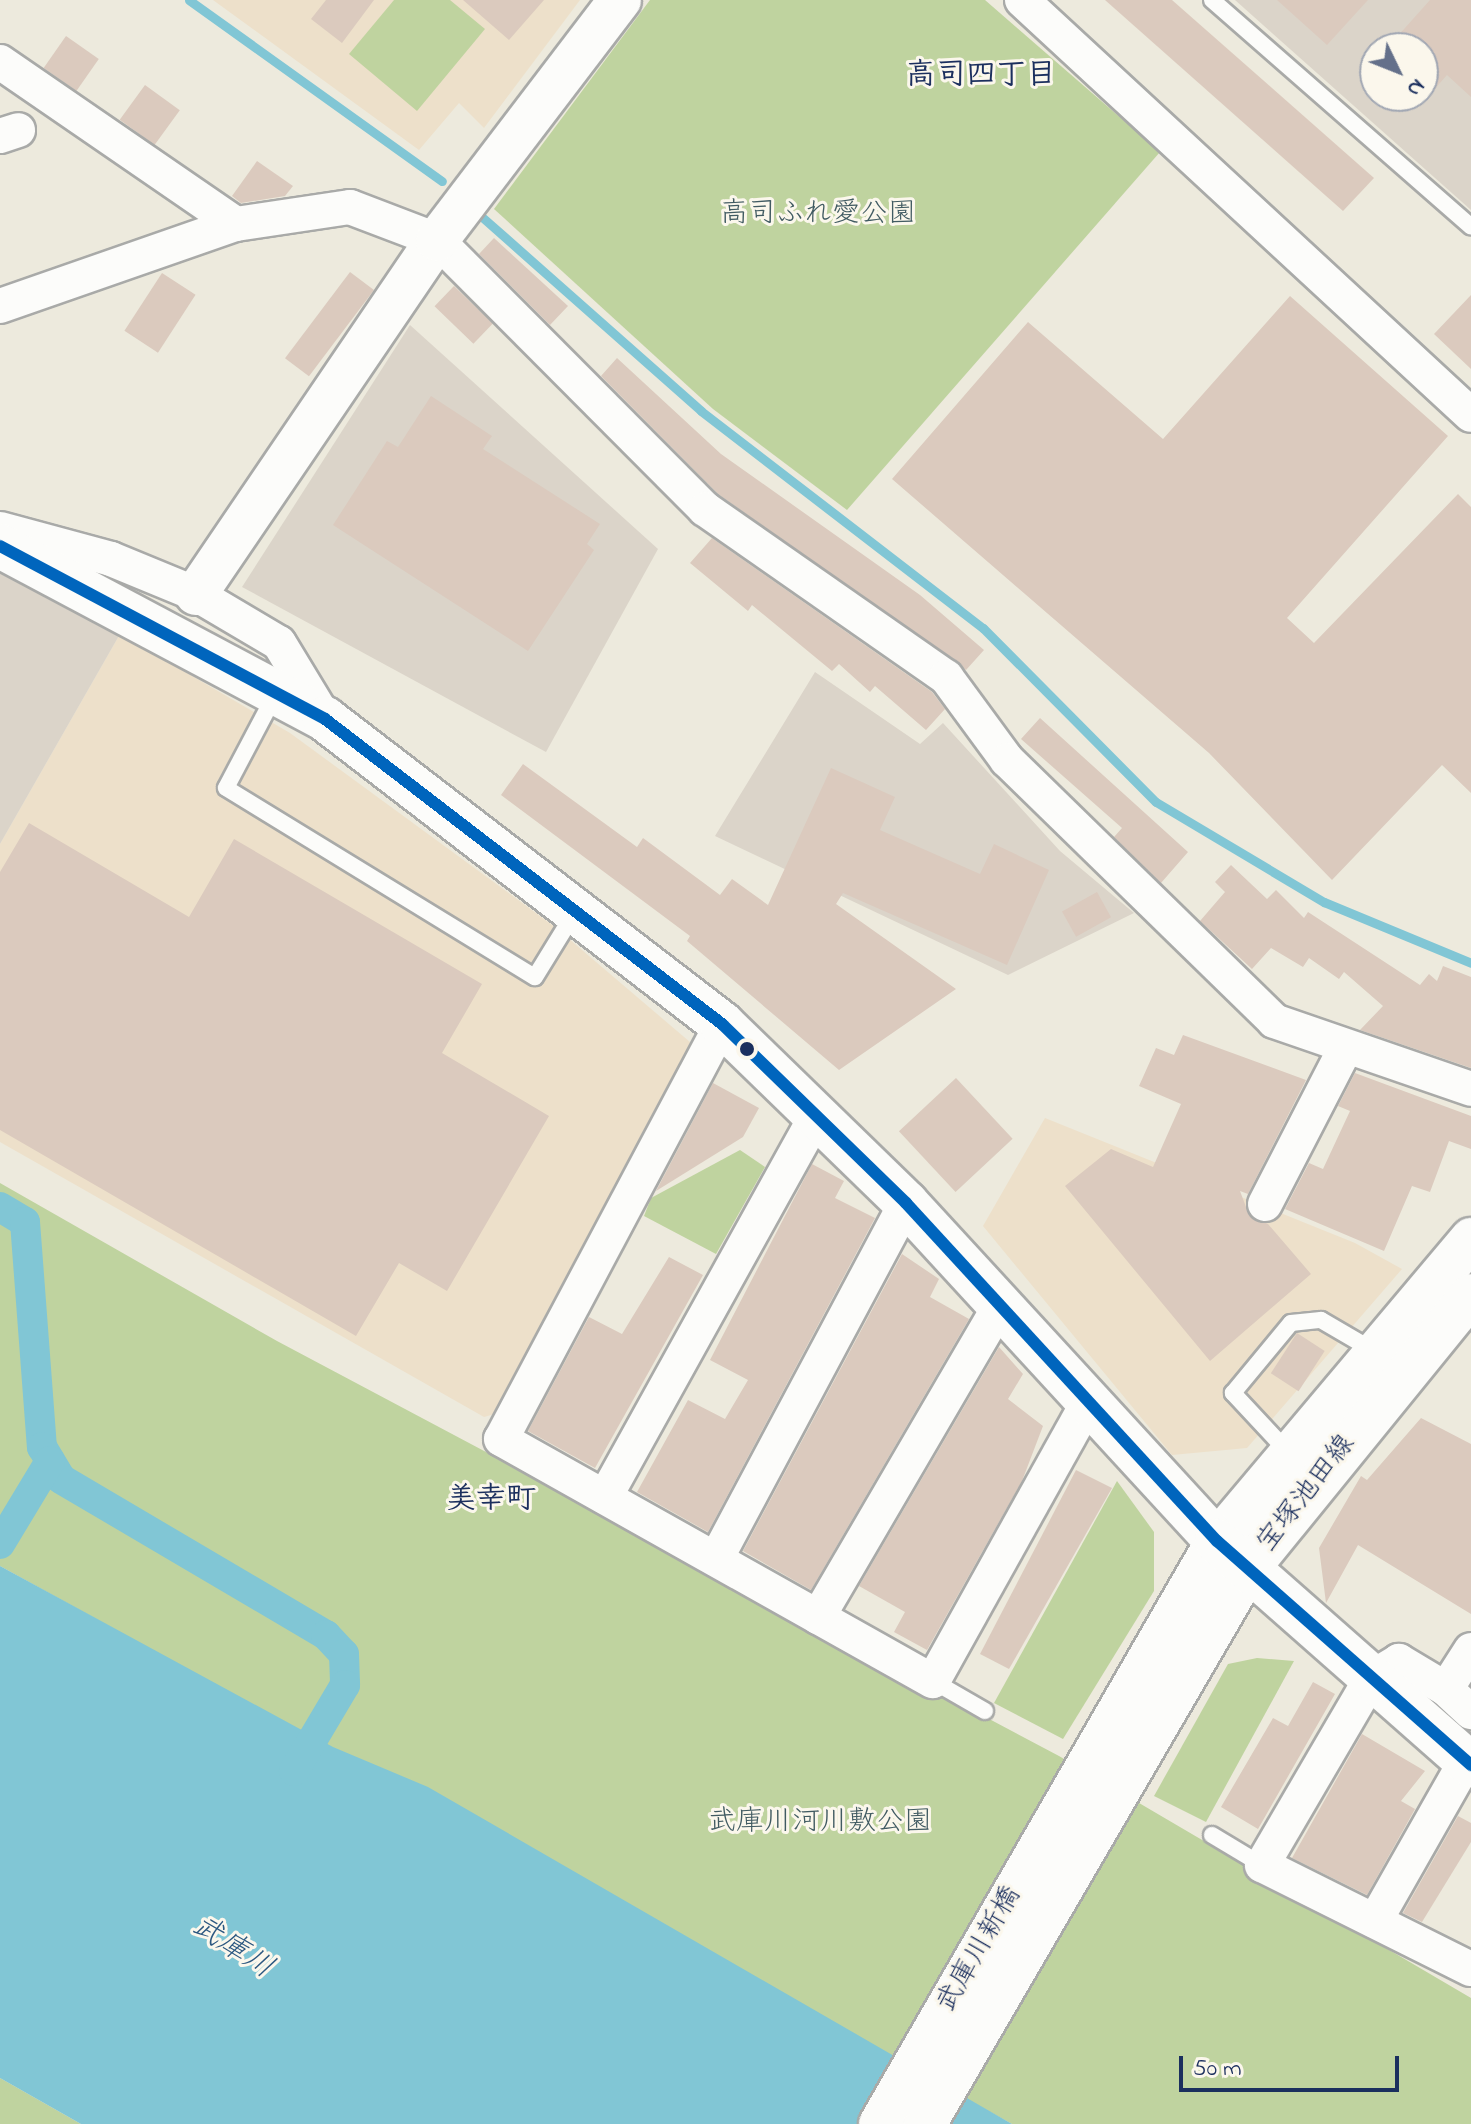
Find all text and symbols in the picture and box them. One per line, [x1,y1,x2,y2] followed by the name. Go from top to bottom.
[1359,32,1439,112] north arrow
[906,58,1056,94] district label: 高司四丁目
[1398,71,1432,103] text: N
[720,198,916,232] park label: 高司ふれ愛公園
[739,1041,755,1057] unlabelled marker
[1251,1428,1363,1560] street label: 宝塚池田線
[446,1482,536,1518] district label: 美幸町
[708,1806,932,1840] park label: 武庫川河川敷公園
[930,1881,1030,2019] street label: 武庫川新橋
[184,1908,280,1988] water label: 武庫川
[1183,2040,1403,2090] scale bar
[1193,2052,1242,2087] text: 50 m

